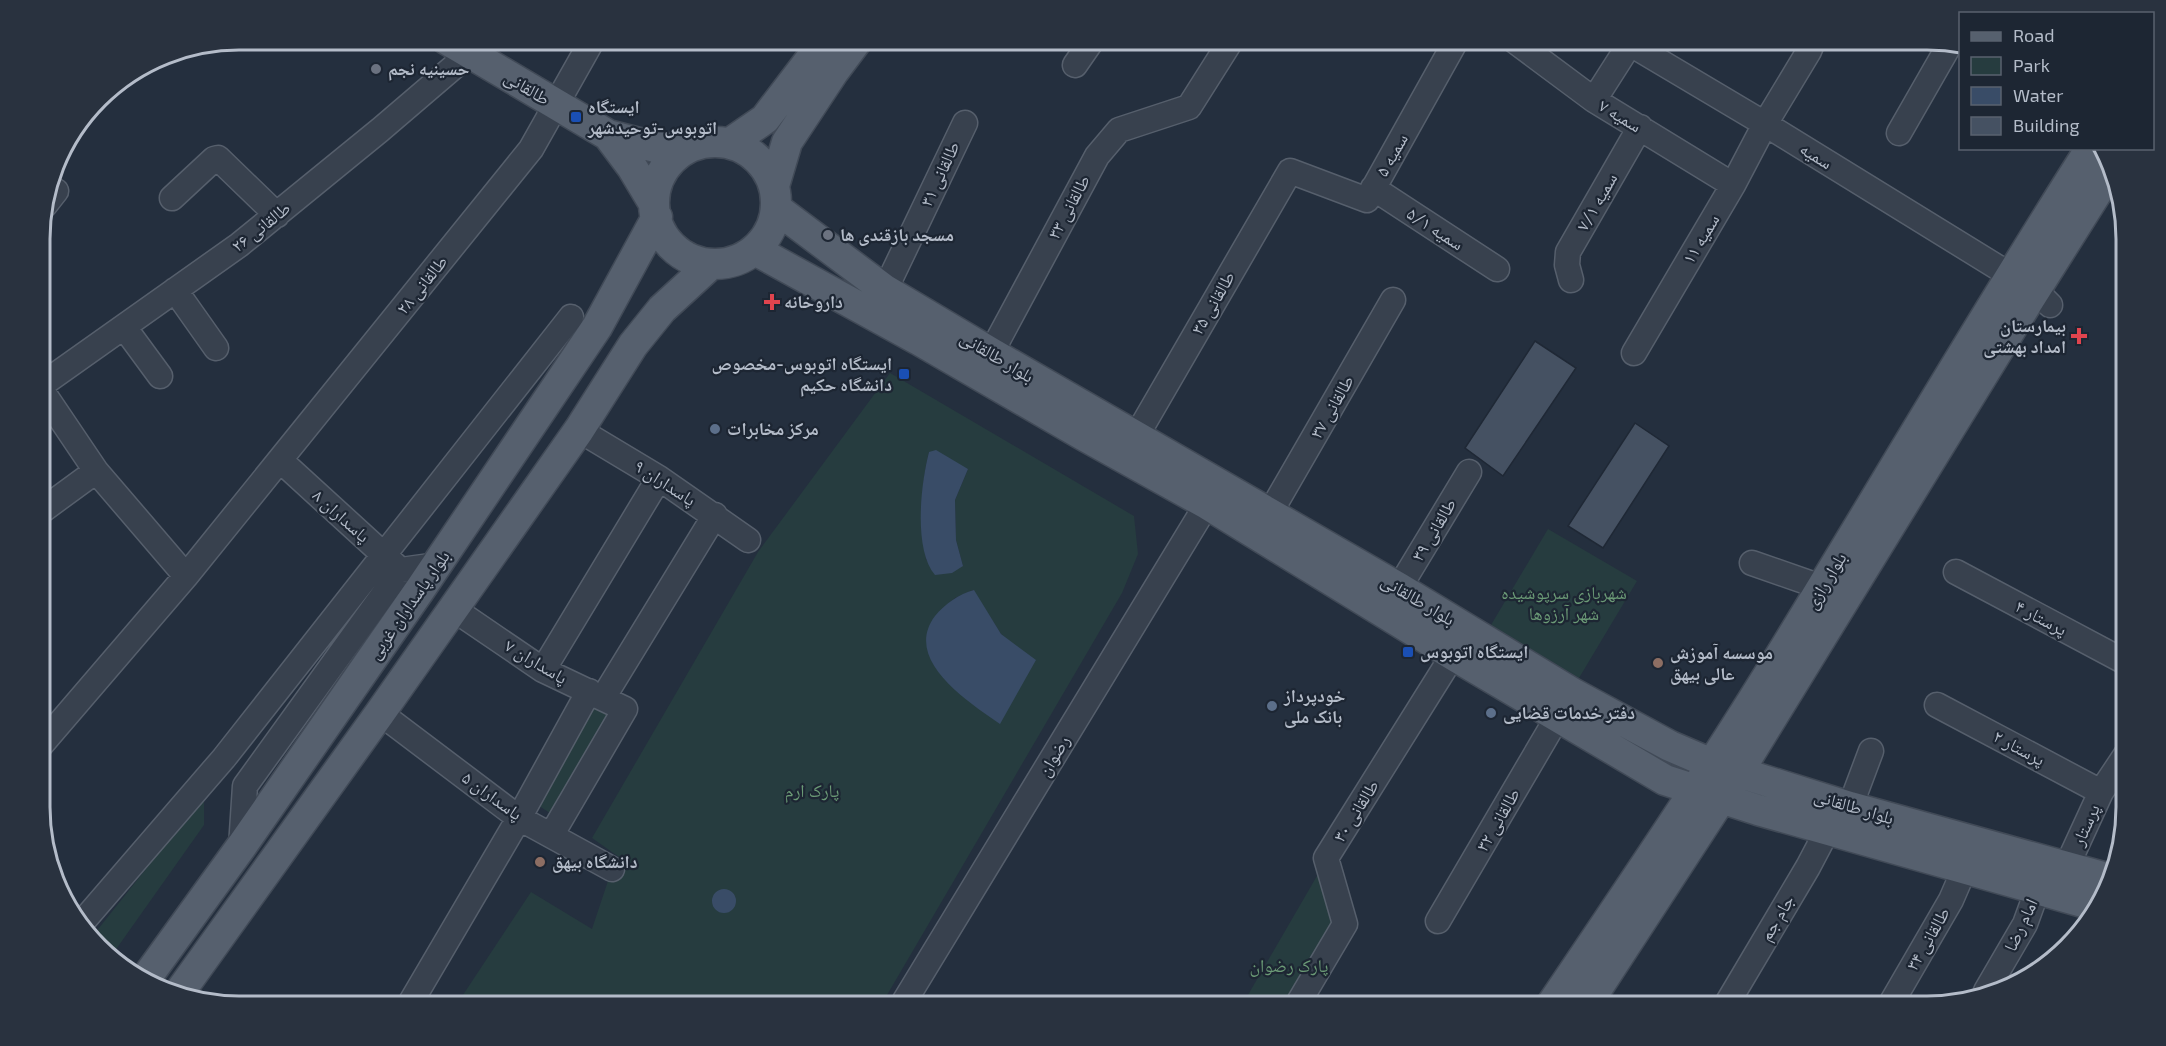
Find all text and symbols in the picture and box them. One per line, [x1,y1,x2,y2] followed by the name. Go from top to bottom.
[1959,12,2154,150] legend
[2013,24,2054,46] text: Road
[2013,54,2050,76] text: Park
[388,57,470,81] place label: حسینیه نجم
[369,62,383,76] marker: حسینیه نجم
[500,65,554,110] street label: طالقانی
[2013,84,2063,106] text: Water
[1595,94,1646,137] street label: سمیه ۷
[587,95,717,139] place label: ایستگاه اتوبوس-توحیدشهر
[569,110,583,124] marker: ایستگاه اتوبوس-توحیدشهر
[2013,114,2080,136] text: Building
[1370,129,1412,180] street label: سمیه ۵
[1796,137,1837,174] street label: سمیه
[914,138,965,210] street label: طالقانی ۳۱
[1571,169,1622,235] street label: سمیه ۷/۱
[1042,171,1095,243] street label: طالقانی ۳۳
[226,196,295,257] street label: طالقانی ۲۶
[1403,202,1468,255] street label: سمیه ۵/۱
[1677,210,1724,267] street label: سمیه ۱۱
[840,223,954,246] place label: مسجد بازقندی ها
[821,228,835,242] marker: مسجد بازقندی ها
[391,251,452,319] street label: طالقانی ۲۸
[1185,267,1240,338] street label: طالقانی ۳۵
[784,290,843,312] place label: داروخانه
[765,295,779,309] marker: داروخانه
[1983,314,2066,358] place label: بیمارستان امداد بهشتی
[956,326,1038,388] street label: بلوار طالقانی
[2070,327,2088,345] marker: بیمارستان امداد بهشتی
[711,352,892,397] place label: ایستگاه اتوبوس-مخصوص دانشگاه حکیم
[897,367,911,381] marker: ایستگاه اتوبوس-مخصوص دانشگاه حکیم
[1304,371,1359,442] street label: طالقانی ۳۷
[727,417,819,440] place label: مرکز مخابرات
[708,422,722,436] marker: مرکز مخابرات
[630,454,701,511] street label: پاسداران ۹
[308,484,375,547] street label: پاسداران ۸
[1406,494,1461,565] street label: طالقانی ۳۹
[362,546,455,664] street label: بلوار پاسداران غربی
[1800,548,1852,613] street label: بلوار رازی
[1377,569,1459,631] street label: بلوار طالقانی
[1501,581,1627,624] park label: شهربازی سرپوشیده شهر آرزوها
[2011,594,2071,641] street label: پرستار ۴
[501,634,572,689] street label: پاسداران ۷
[1420,640,1528,663] place label: ایستگاه اتوبوس
[1670,641,1773,685] place label: موسسه آموزش عالی بیهق
[1401,645,1415,659] marker: ایستگاه اتوبوس
[1651,656,1665,670] marker: موسسه آموزش عالی بیهق
[1283,684,1346,728] place label: خودپرداز بانک ملی
[1265,699,1279,713] marker: خودپرداز بانک ملی
[1503,701,1635,724] place label: دفتر خدمات قضایی
[1484,706,1498,720] marker: دفتر خدمات قضایی
[1989,724,2049,771] street label: پرستار ۲
[1032,731,1075,781] street label: رضوان
[457,766,527,825] street label: پاسداران ۵
[1327,775,1384,846] street label: طالقانی ۳۰
[785,779,839,803] park label: پارک ارم
[1470,784,1525,855] street label: طالقانی ۳۲
[1812,784,1897,830] street label: بلوار طالقانی
[2066,800,2105,850] street label: پرستار
[552,850,638,873] place label: دانشگاه بیهق
[533,855,547,869] marker: دانشگاه بیهق
[1754,890,1800,946] street label: جام جم
[1998,895,2044,955] street label: امام رضا
[1900,903,1955,974] street label: طالقانی ۳۴
[1249,954,1329,977] park label: پارک رضوان

